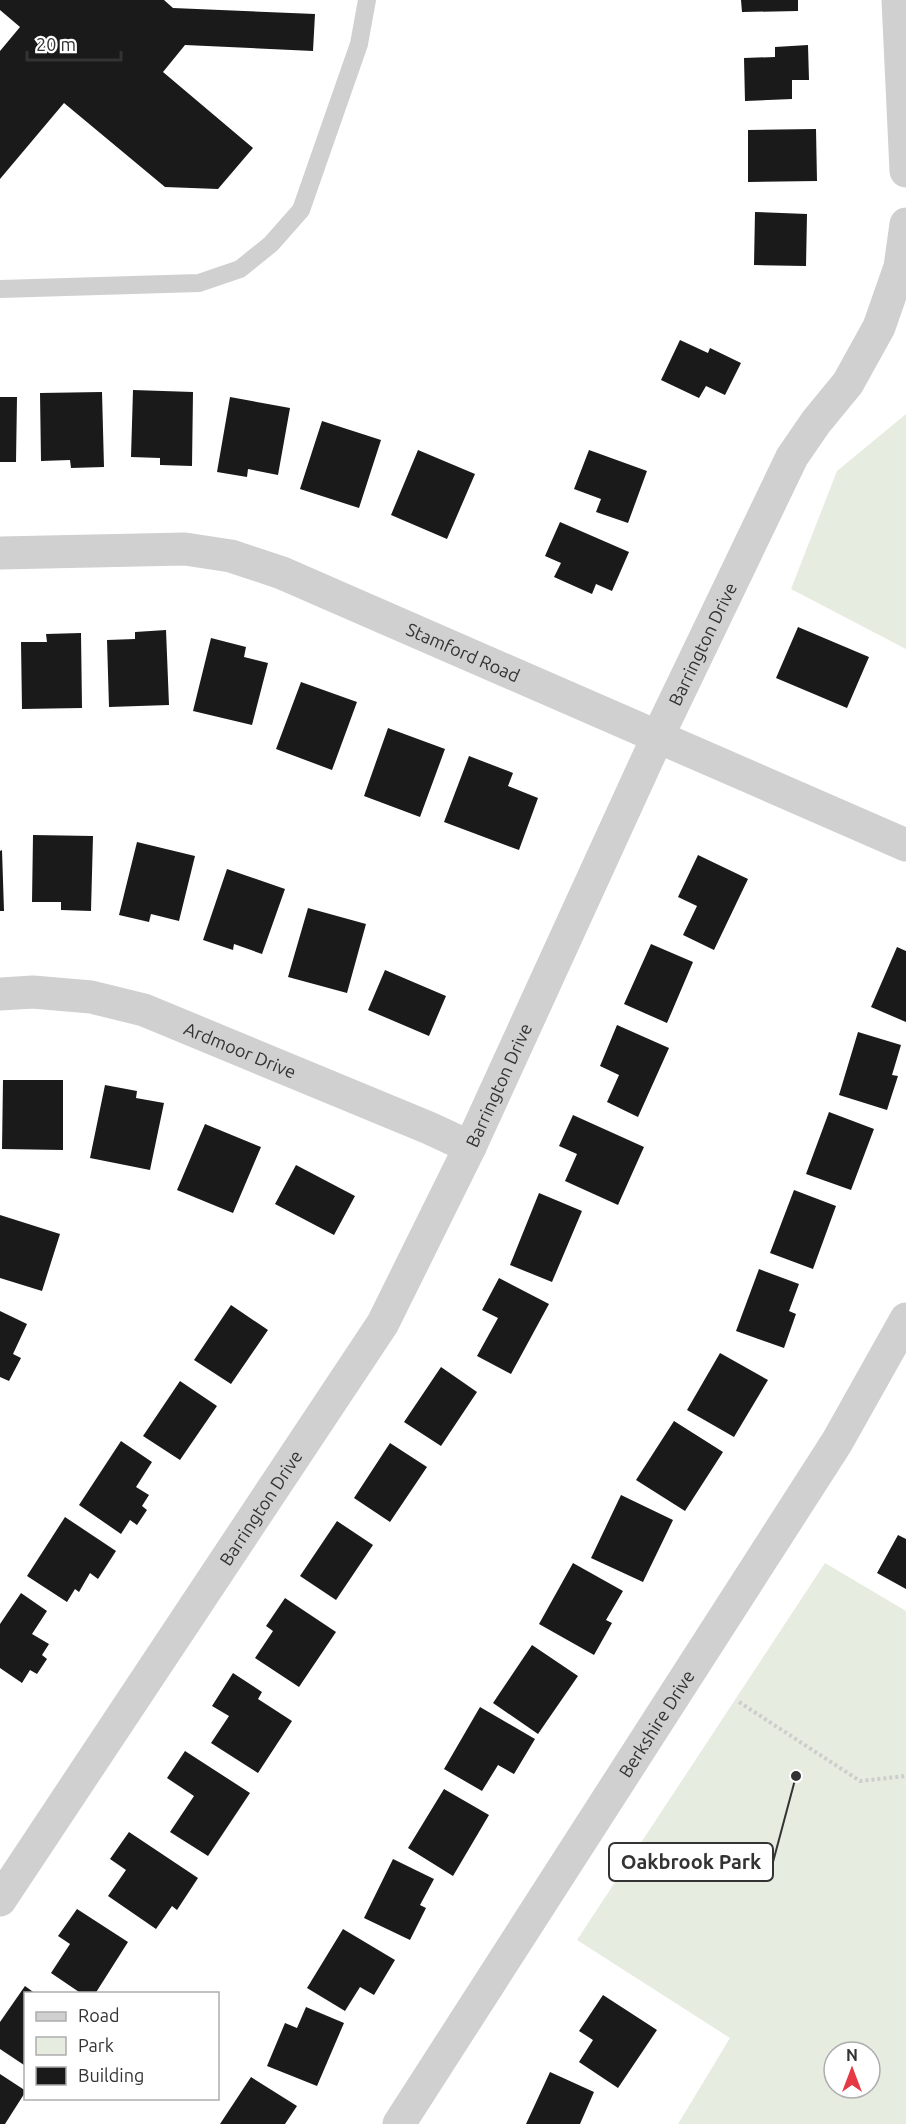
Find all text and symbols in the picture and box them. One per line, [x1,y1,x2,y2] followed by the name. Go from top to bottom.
[27,24,122,62] scale bar
[36,34,76,54] text: 20 m
[664,579,740,709] street label: Barrington Drive
[403,619,523,685] street label: Stamford Road
[181,1018,299,1082] street label: Ardmoor Drive
[461,1020,535,1150] street label: Barrington Drive
[215,1446,306,1569] street label: Barrington Drive
[615,1666,698,1781] street label: Berkshire Drive
[609,1843,773,1881] callout: Oakbrook Park
[621,1850,761,1873] text: Oakbrook Park
[24,1992,219,2100] legend
[78,2005,120,2025] text: Road
[78,2035,114,2055] text: Park
[822,2040,882,2100] north arrow
[846,2046,858,2064] text: N
[78,2065,144,2085] text: Building

